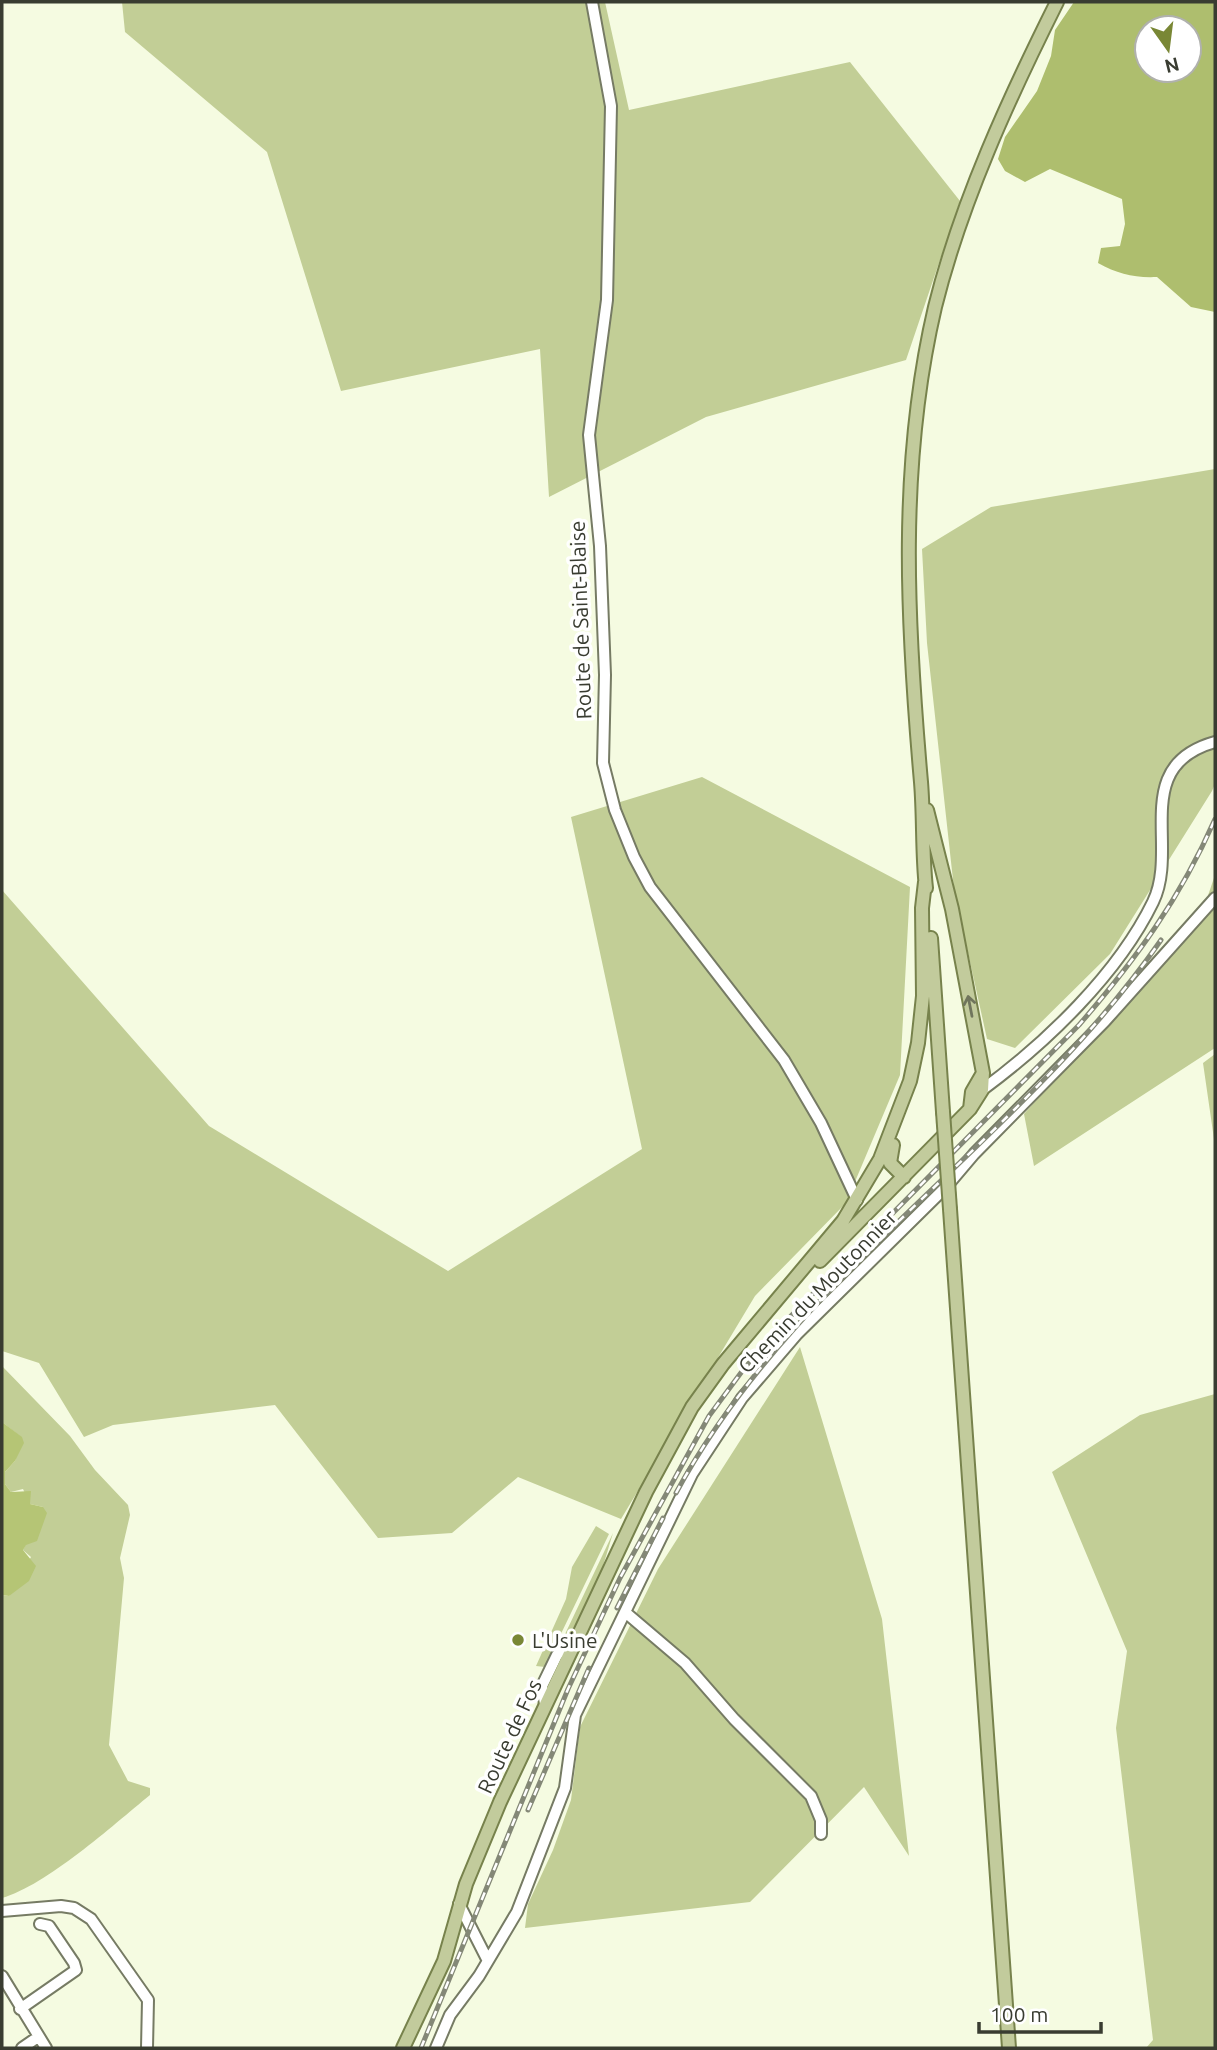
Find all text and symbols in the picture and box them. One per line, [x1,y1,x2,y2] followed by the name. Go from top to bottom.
[1133,14,1203,84] north arrow
[1163,53,1182,78] text: N
[565,520,595,720] street label: Route de Saint-Blaise
[963,995,977,1018] one-way arrow
[733,1205,901,1377] street label: Chemin du Moutonnier
[532,1628,598,1652] place label: L'Usine
[510,1632,526,1648] marker: L'Usine
[472,1675,546,1797] street label: Route de Fos
[979,1990,1102,2034] scale bar
[990,2002,1048,2026] text: 100 m

